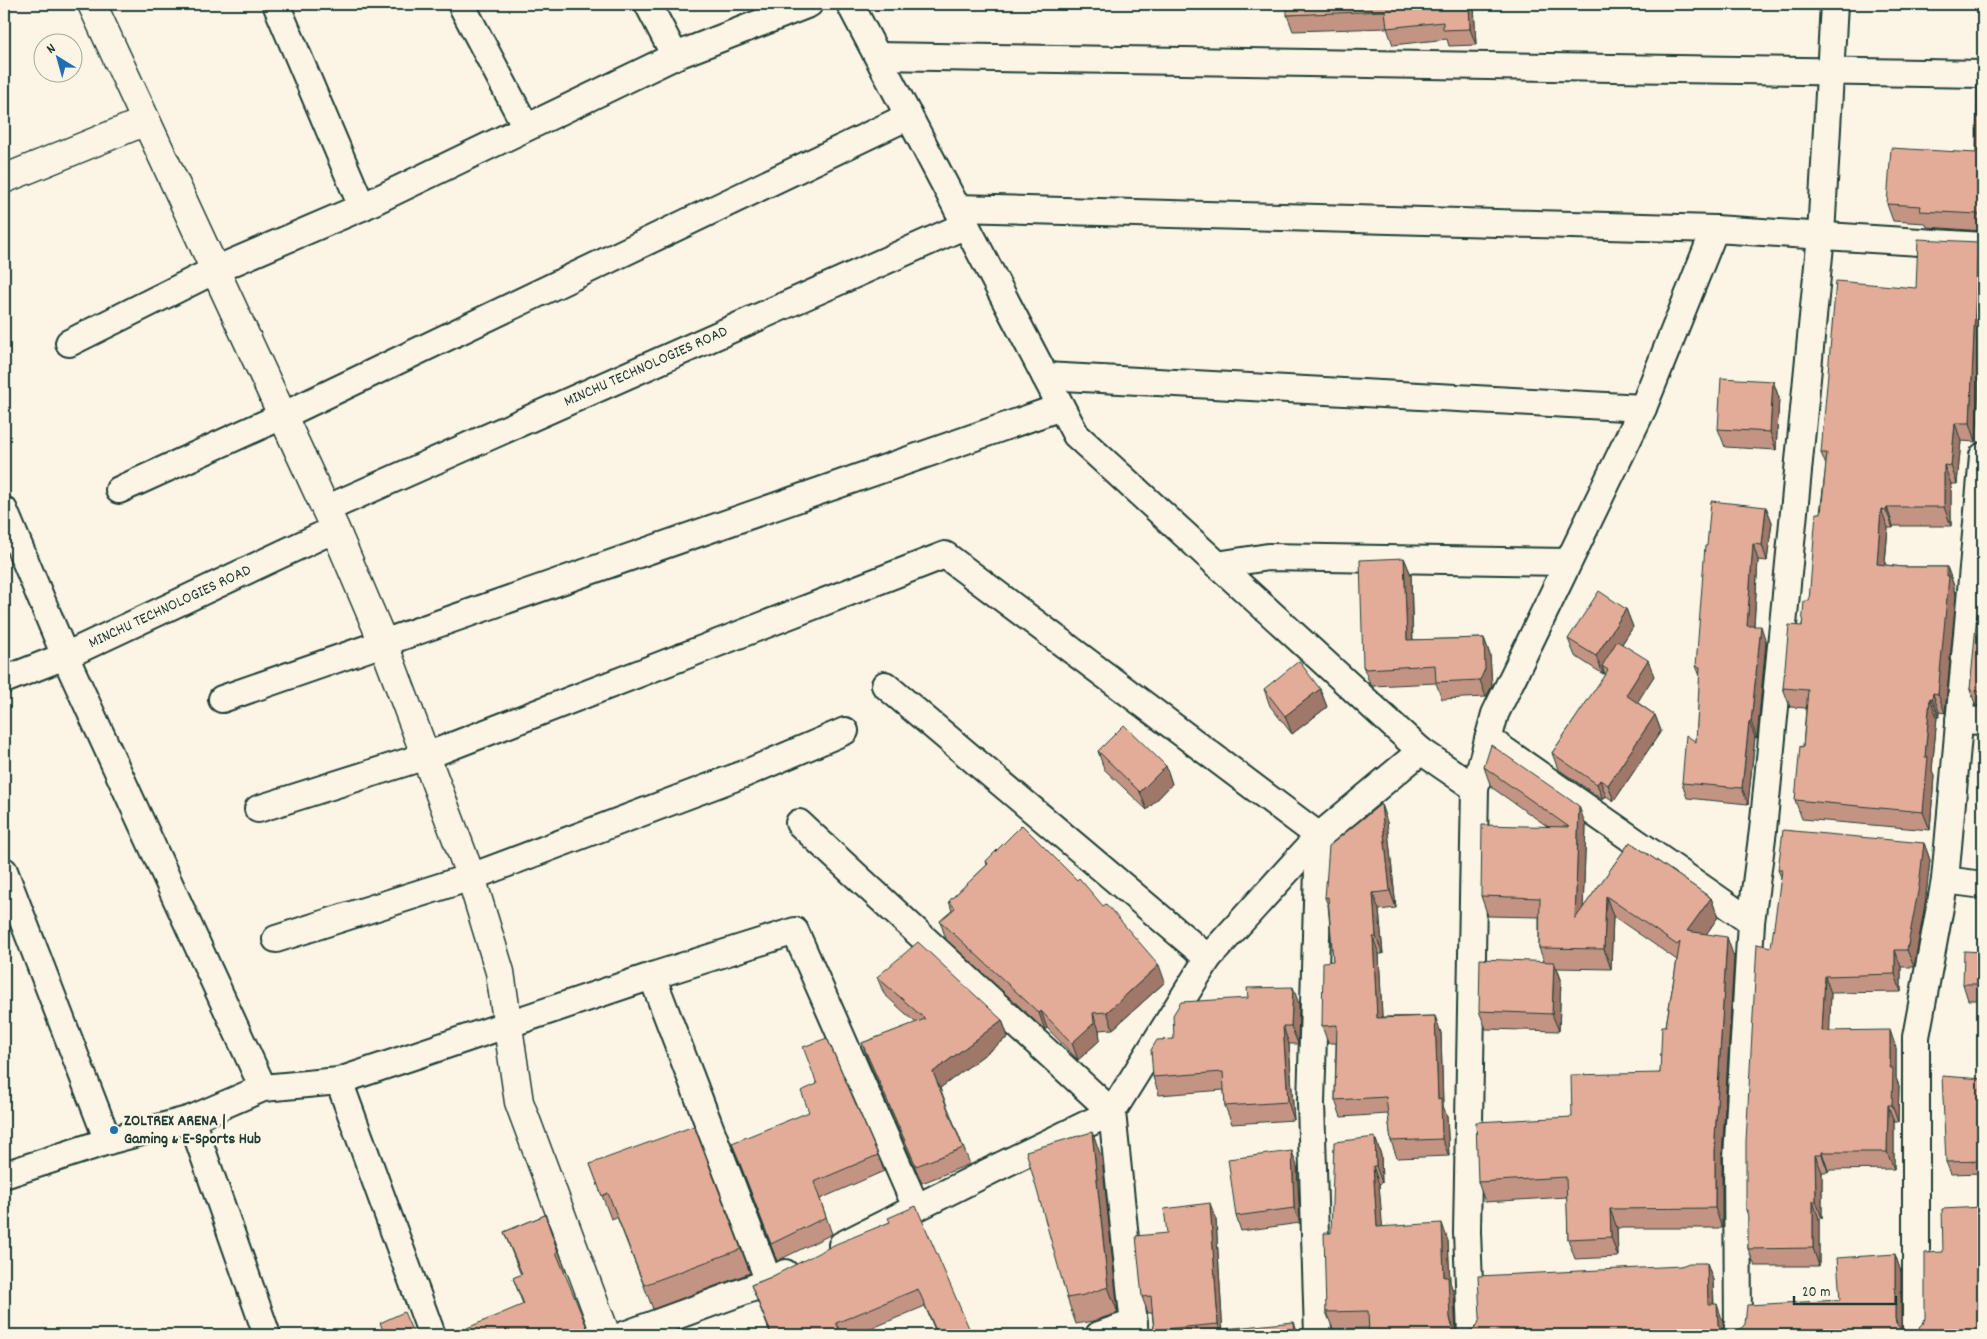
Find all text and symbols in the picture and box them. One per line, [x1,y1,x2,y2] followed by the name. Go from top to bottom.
[32,32,82,82] north arrow
[43,39,60,59] text: N
[560,320,732,414] street label: MINCHU TECHNOLOGIES ROAD
[85,559,255,655] street label: MINCHU TECHNOLOGIES ROAD
[124,1110,261,1151] place label: ZOLTREX ARENA | Gaming & E-Sports Hub
[108,1124,120,1136] marker: ZOLTREX ARENA | Gaming & E-Sports Hub
[1794,1274,1897,1306] scale bar
[1802,1282,1830,1304] text: 20 m

